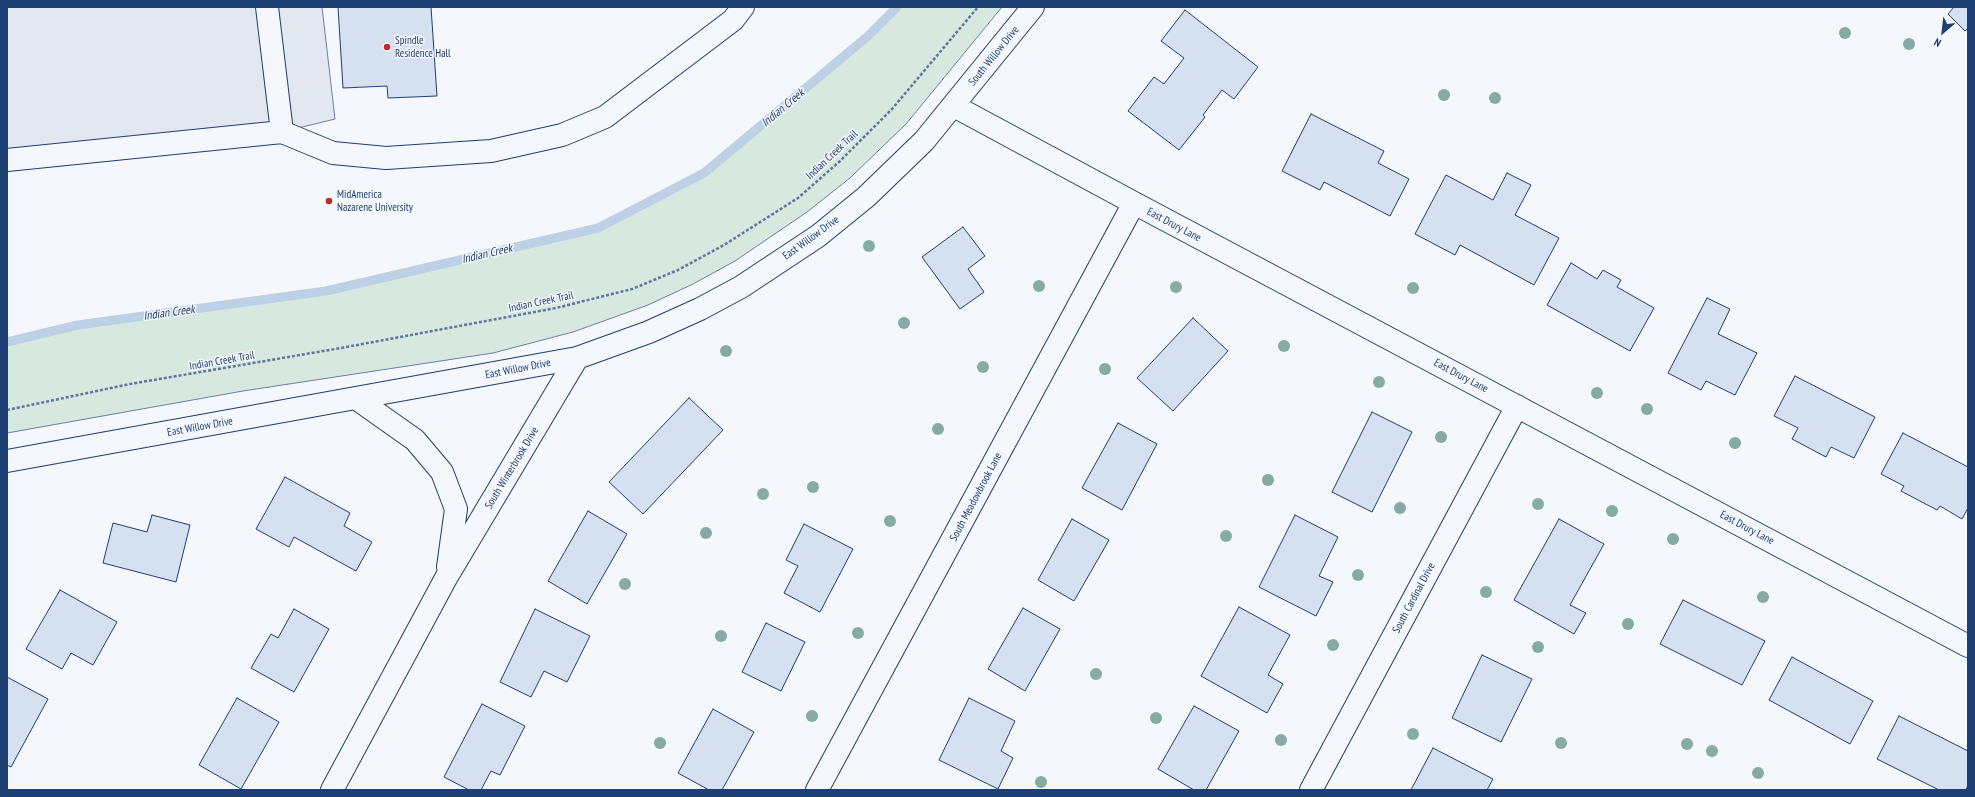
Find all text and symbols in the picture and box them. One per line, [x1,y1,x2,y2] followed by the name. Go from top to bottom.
[1923,12,1963,52] north arrow
[966,24,1022,88] street label: South Willow Drive
[395,34,451,60] place label: Spindle Residence Hall
[1931,35,1943,50] text: N
[382,42,392,52] marker: Spindle Residence Hall
[759,86,807,130] water label: Indian Creek
[803,128,861,182] street label: Indian Creek Trail
[337,188,413,214] place label: MidAmerica Nazarene University
[324,196,334,206] marker: MidAmerica Nazarene University
[1145,205,1203,245] street label: East Drury Lane
[780,213,842,263] street label: East Willow Drive
[460,241,514,267] water label: Indian Creek
[507,289,575,315] street label: Indian Creek Trail
[142,302,196,324] water label: Indian Creek
[188,349,256,373] street label: Indian Creek Trail
[484,356,552,382] street label: East Willow Drive
[1432,356,1490,396] street label: East Drury Lane
[166,415,234,439] street label: East Willow Drive
[482,425,542,511] street label: South Winterbrook Drive
[947,450,1005,544] street label: South Meadowbrook Lane
[1718,508,1776,548] street label: East Drury Lane
[1390,560,1438,636] street label: South Cardinal Drive

